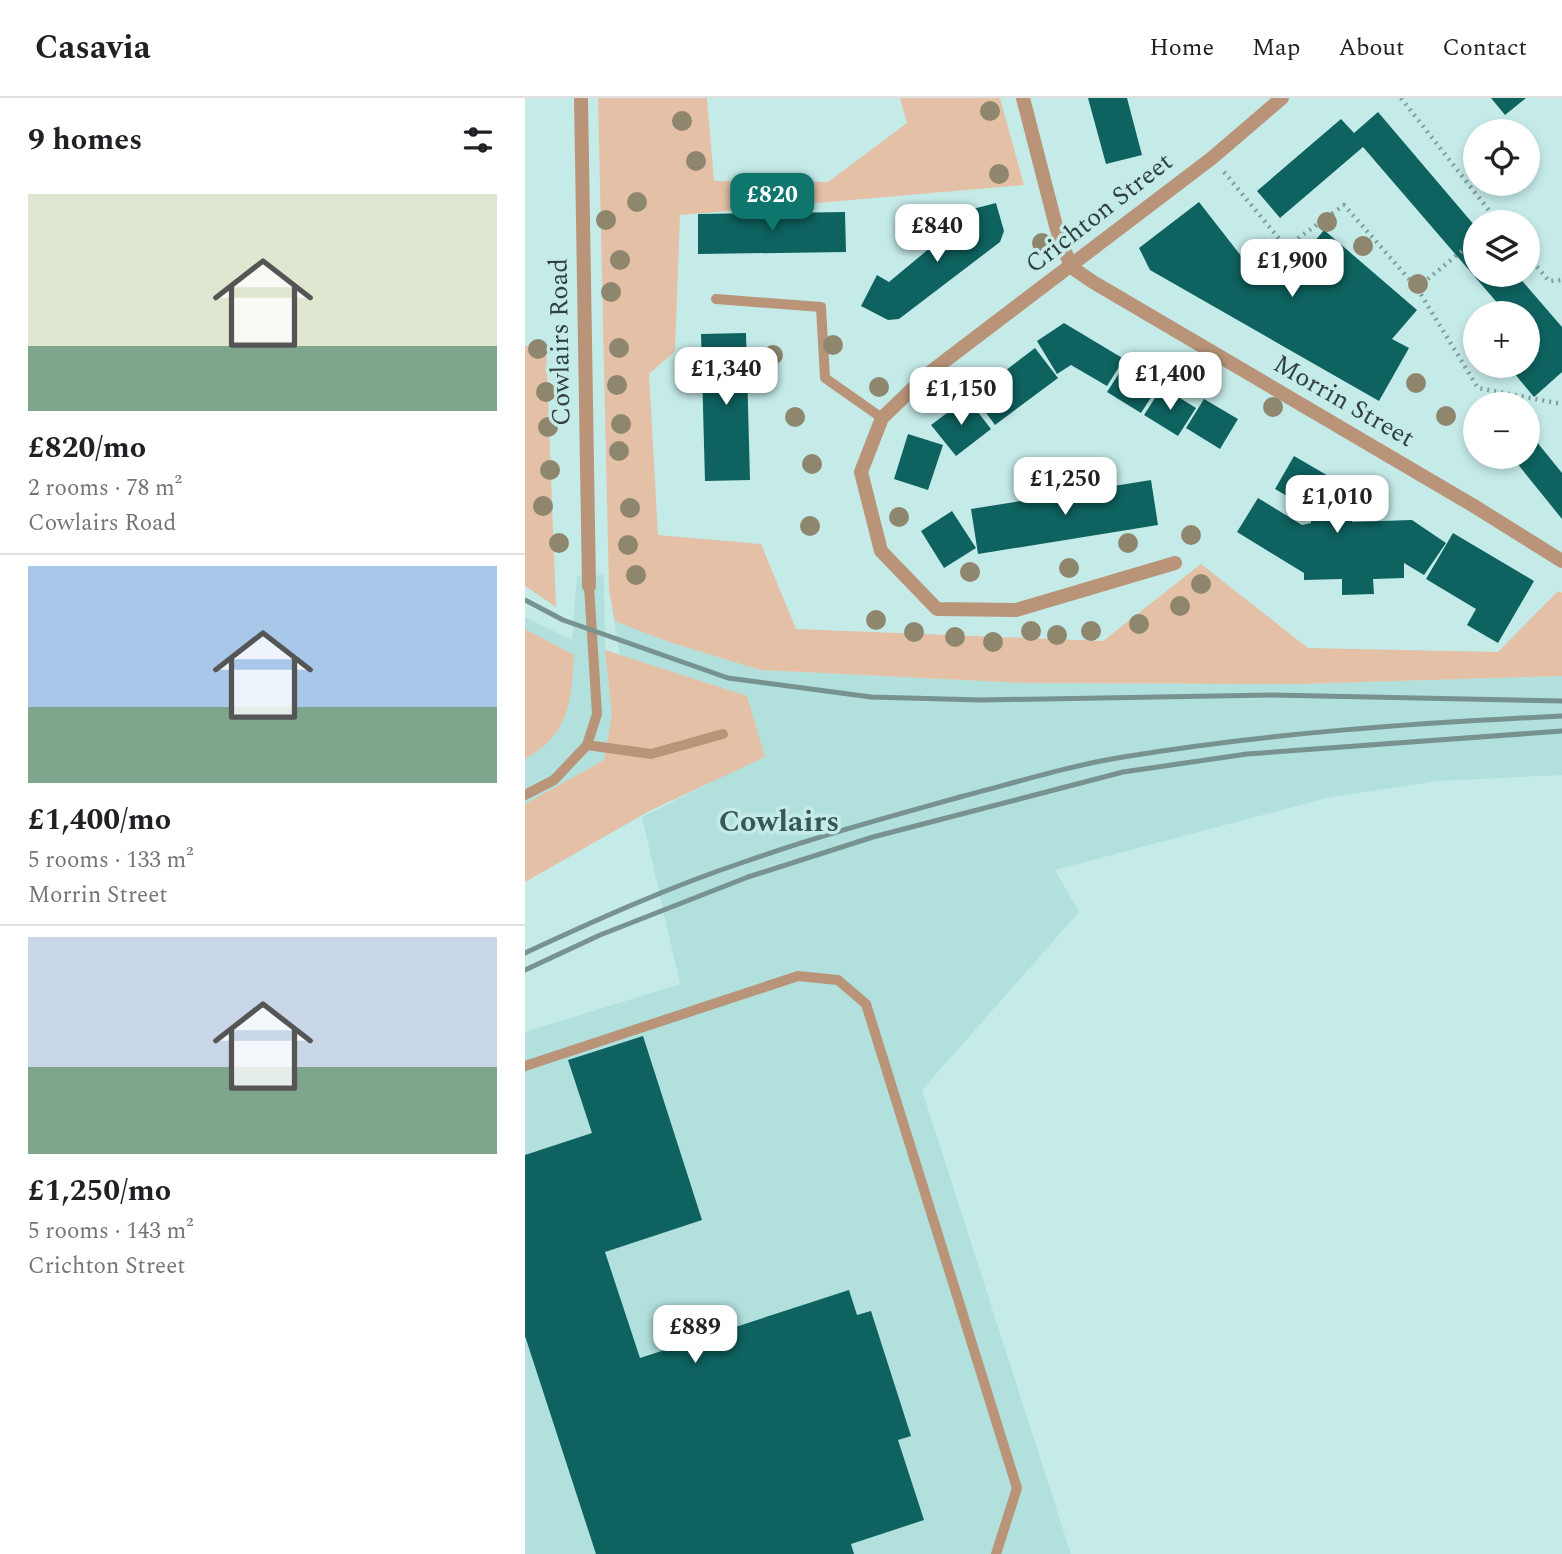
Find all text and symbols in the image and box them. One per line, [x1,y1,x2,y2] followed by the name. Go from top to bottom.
[35,23,151,73] text: Casavia
[1149,30,1214,66] text: Home
[1252,30,1300,66] text: Map
[1338,30,1404,66] text: About
[1442,30,1527,66] text: Contact
[28,117,142,163] text: 9 homes
[1463,119,1540,469] map controls
[1463,119,1540,196] button: locate
[459,121,497,159] icon: filters
[1017,142,1181,284] street label: Crichton Street
[731,174,813,233] pin: £820
[746,178,798,213] text: £820
[896,204,978,264] pin: £840
[911,209,963,244] text: £840
[1463,210,1540,287] button: layers
[200,240,326,366] icon: home
[1235,240,1349,299] pin: £1,900
[1257,244,1327,279] text: £1,900
[539,258,581,426] street label: Cowlairs Road
[1463,301,1540,378] button: +
[1266,344,1422,458] street label: Morrin Street
[669,348,783,407] pin: £1,340
[691,352,761,387] text: £1,340
[1113,352,1227,412] pin: £1,400
[1135,357,1205,392] text: £1,400
[904,368,1018,427] pin: £1,150
[926,372,996,407] text: £1,150
[1463,392,1540,469] button: −
[28,425,146,471] text: £820/mo
[1008,458,1122,517] pin: £1,250
[1030,462,1100,497] text: £1,250
[28,471,182,506] text: 2 rooms · 78 m²
[1280,476,1394,535] pin: £1,010
[1302,480,1372,515] text: £1,010
[28,506,176,541] text: Cowlairs Road
[200,612,326,738] icon: home
[28,797,171,843] text: £1,400/mo
[719,799,839,845] district label: Cowlairs
[28,843,194,878] text: 5 rooms · 133 m²
[28,878,167,913] text: Morrin Street
[200,983,326,1109] icon: home
[28,1168,171,1214] text: £1,250/mo
[28,1214,194,1249] text: 5 rooms · 143 m²
[28,1249,185,1284] text: Crichton Street
[654,1306,736,1365] pin: £889
[669,1310,721,1345] text: £889

